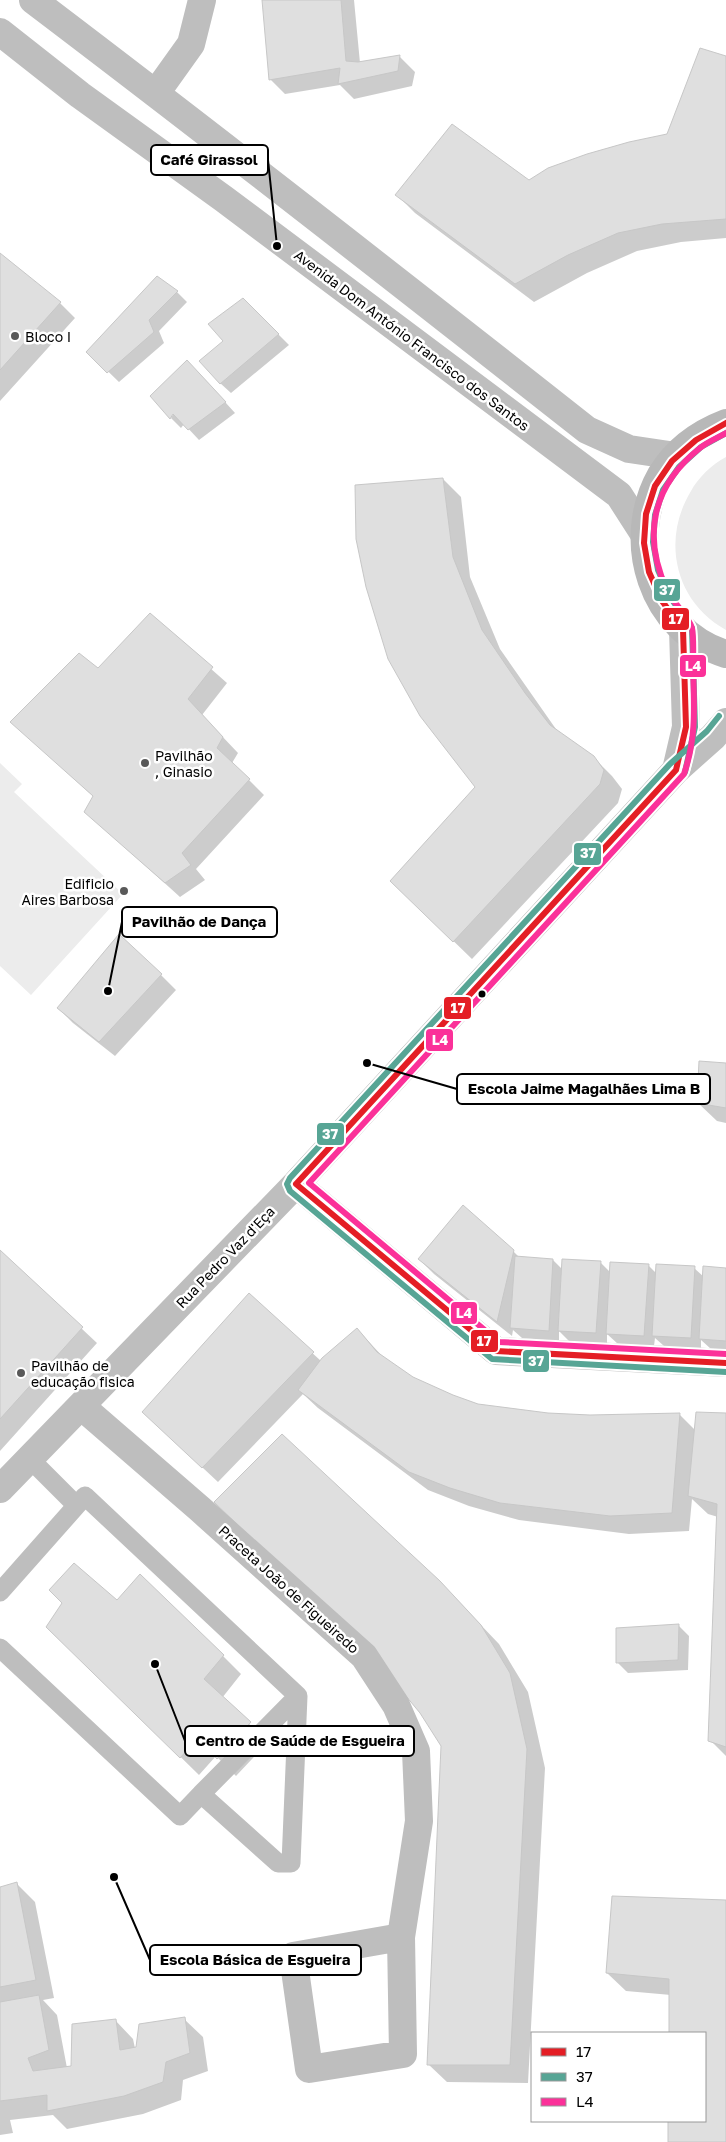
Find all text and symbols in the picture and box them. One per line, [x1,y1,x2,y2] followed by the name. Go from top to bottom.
[151,145,268,175] callout: Café Girassol
[160,150,258,168] text: Café Girassol
[291,246,533,434] street label: Avenida Dom António Francisco dos Santos
[25,328,71,345] place label: Bloco I
[9,330,21,342] marker: Bloco I
[653,578,681,602] line badge: 37
[659,581,675,598] text: 37
[661,607,690,631] line badge: 17
[669,610,684,627] text: 17
[679,654,707,678] line badge: L4
[685,657,702,674] text: L4
[155,747,213,780] place label: Pavilhão , Ginasio
[139,757,151,769] marker: Pavilhão , Ginasio
[573,842,602,866] line badge: 37
[580,844,596,861] text: 37
[21,875,114,908] place label: Edificio Aires Barbosa
[118,885,130,897] marker: Edificio Aires Barbosa
[122,907,277,937] callout: Pavilhão de Dança
[132,912,267,930] text: Pavilhão de Dança
[477,989,487,999] unlabelled marker
[443,996,472,1020] line badge: 17
[451,999,466,1016] text: 17
[425,1028,454,1052] line badge: L4
[432,1031,449,1048] text: L4
[457,1074,710,1104] callout: Escola Jaime Magalhães Lima B
[468,1079,701,1097] text: Escola Jaime Magalhães Lima B
[316,1122,345,1146] line badge: 37
[322,1125,338,1142] text: 37
[172,1203,278,1311] street label: Rua Pedro Vaz d'Eça
[450,1301,478,1325] line badge: L4
[456,1304,473,1321] text: L4
[470,1329,499,1353] line badge: 17
[477,1332,492,1349] text: 17
[522,1349,550,1373] line badge: 37
[528,1352,544,1369] text: 37
[31,1357,135,1390] place label: Pavilhão de educação fisica
[15,1367,27,1379] marker: Pavilhão de educação fisica
[215,1522,363,1656] street label: Praceta João de Figueiredo
[185,1726,414,1756] callout: Centro de Saúde de Esgueira
[195,1731,405,1749] text: Centro de Saúde de Esgueira
[150,1945,361,1975] callout: Escola Básica de Esgueira
[160,1950,351,1968] text: Escola Básica de Esgueira
[531,2032,706,2122] legend
[576,2042,591,2060] text: 17
[576,2067,593,2085] text: 37
[576,2092,594,2110] text: L4

